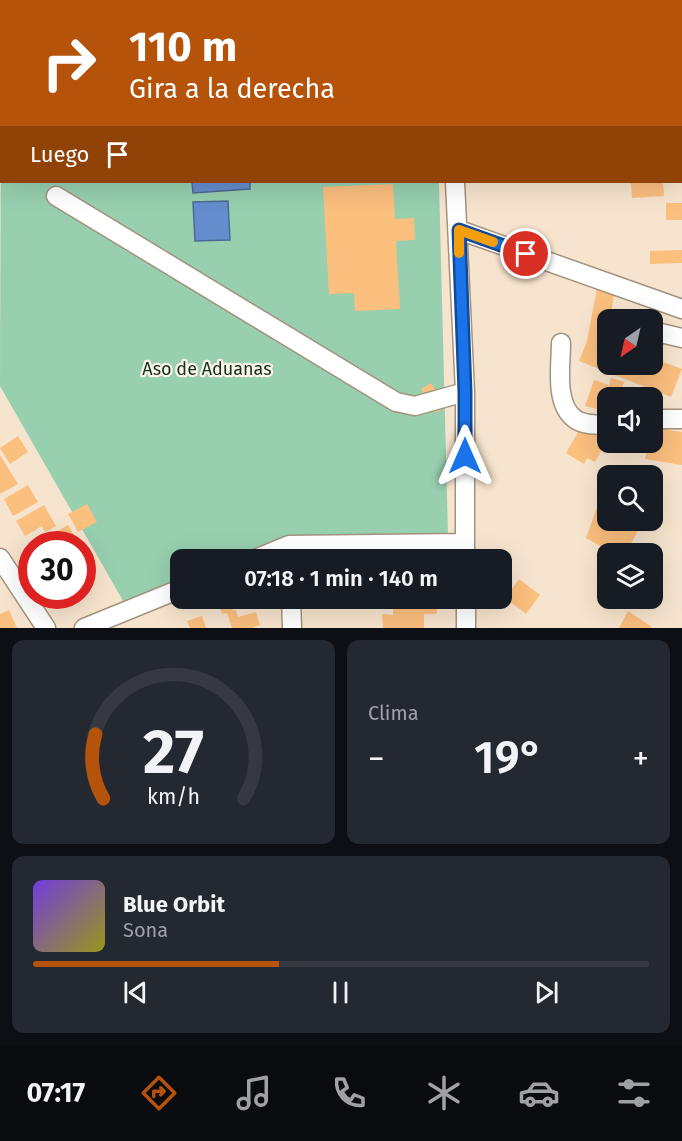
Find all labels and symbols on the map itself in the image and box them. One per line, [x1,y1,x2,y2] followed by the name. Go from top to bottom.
[500,228,551,279] pin
[597,309,663,375] north arrow
[142,358,272,380] park label: Aso de Aduanas
[433,424,497,488] position arrow
[18,531,96,609] speed limit sign: 30

